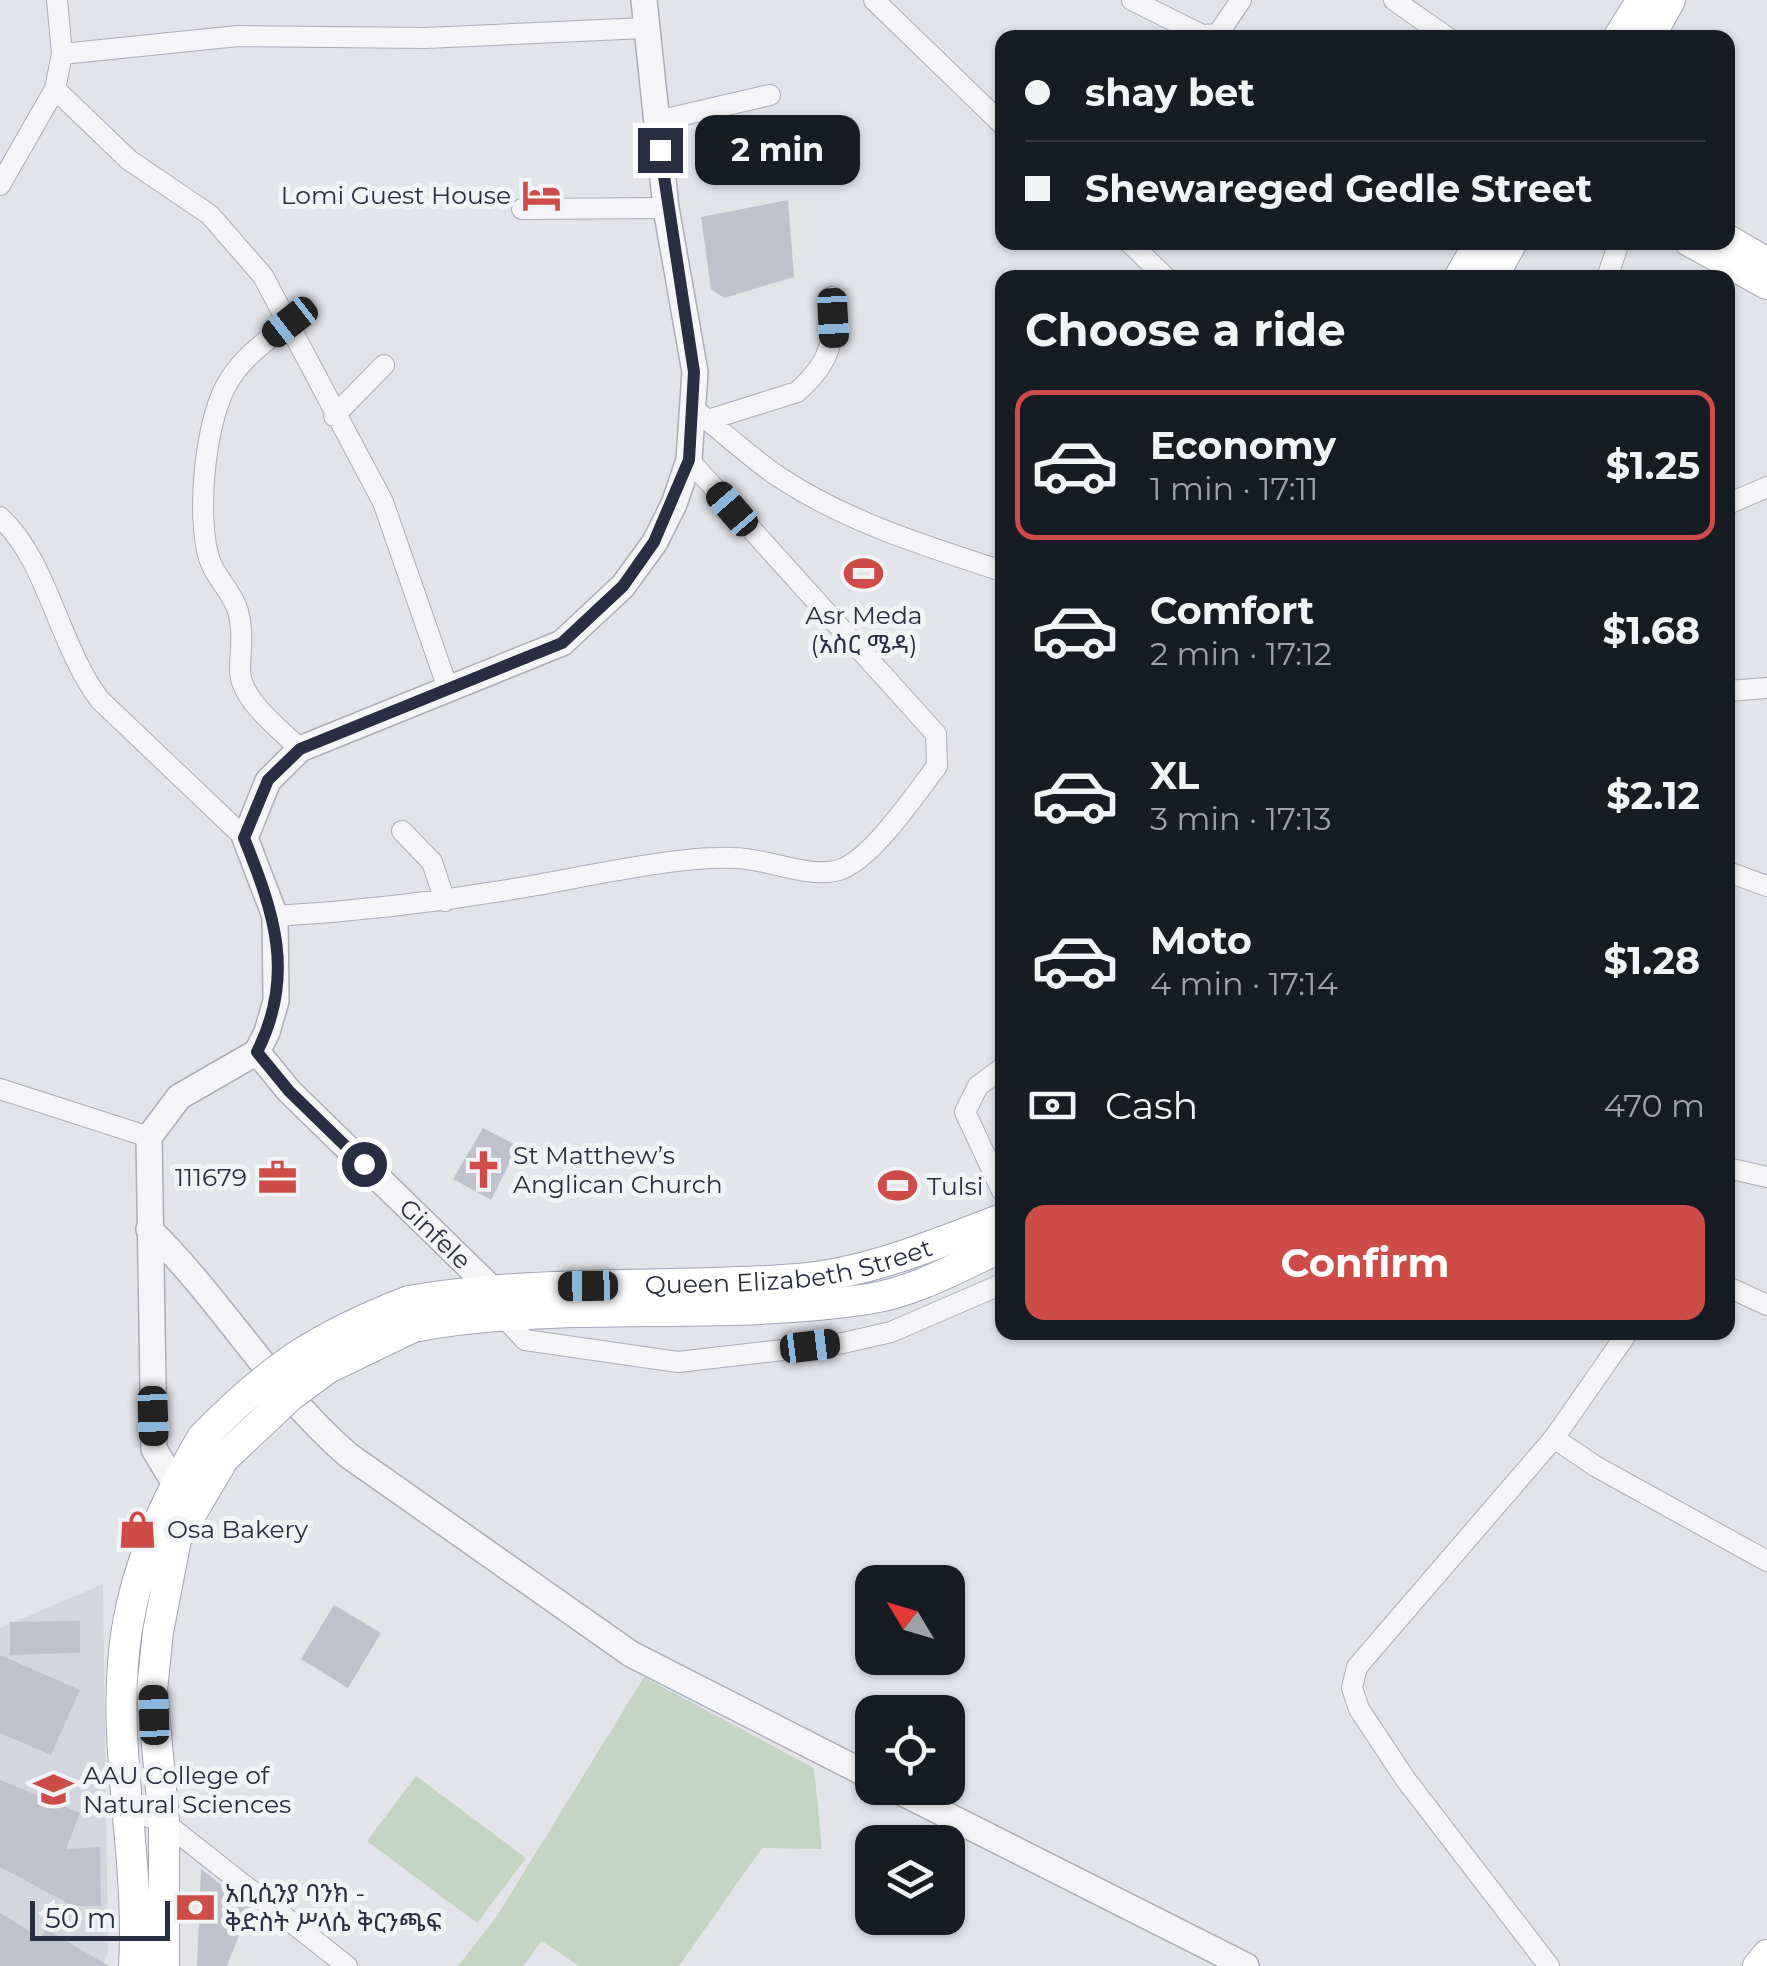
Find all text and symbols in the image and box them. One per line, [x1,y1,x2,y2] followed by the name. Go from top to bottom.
[1085,69,1255,116] text: shay bet
[695,115,860,185] callout: 2 min
[638,128,683,173] route end
[731,130,824,169] text: 2 min
[1085,165,1592,212] text: Shewareged Gedle Street
[520,174,562,216] hotel icon: Lomi Guest House
[281,180,511,210] place label: Lomi Guest House
[816,287,850,349] car
[257,292,323,352] car
[1025,302,1346,357] text: Choose a ride
[1030,420,1120,510] icon: car
[1150,422,1336,469] text: Economy
[1606,442,1700,489] text: $1.25
[1150,469,1319,508] text: 1 min · 17:11
[701,477,763,541] car
[843,553,885,595] sports icon: Asr Meda (አስር ሜዳ)
[1030,585,1120,675] icon: car
[1150,587,1314,634] text: Comfort
[805,600,923,659] place label: Asr Meda (አስር ሜዳ)
[1602,607,1700,654] text: $1.68
[1150,634,1332,673] text: 2 min · 17:12
[1030,750,1120,840] icon: car
[1150,752,1199,799] text: XL
[1606,772,1700,819] text: $2.12
[1150,799,1332,838] text: 3 min · 17:13
[1030,915,1120,1005] icon: car
[1150,917,1252,964] text: Moto
[1603,937,1700,984] text: $1.28
[1150,964,1338,1003] text: 4 min · 17:14
[1025,1078,1080,1133] icon: cash
[1105,1082,1198,1129] text: Cash
[1604,1086,1705,1125] text: 470 m
[513,1140,723,1199] place label: St Matthew’s Anglican Church
[342,1142,387,1187] route start
[462,1148,504,1190] church icon: St Matthew’s Anglican Church
[256,1156,298,1198] office icon: 111679
[175,1162,247,1192] place label: 111679
[876,1165,918,1207] sports icon: Tulsi
[927,1171,983,1201] place label: Tulsi
[393,1192,477,1275] street label: Ginfele
[1025,1205,1705,1320] button: Confirm
[645,1232,936,1300] street label: Queen Elizabeth Street
[558,1270,618,1302] car
[778,1327,842,1365] car
[137,1385,169,1447] car
[116,1508,158,1550] shop icon: Osa Bakery
[167,1514,308,1544] place label: Osa Bakery
[855,1565,965,1675] north arrow
[855,1565,965,1935] map controls
[138,1684,170,1746] car
[855,1695,965,1805] button: locate
[83,1760,291,1819] place label: AAU College of Natural Sciences
[32,1768,74,1810] school or university icon: AAU College of Natural Sciences
[855,1825,965,1935] button: layers
[225,1878,442,1937] place label: አቢሲንያ ባንክ - ቅድስት ሥላሴ ቅርንጫፍ
[174,1886,216,1928] bank icon: አቢሲንያ ባንክ - ቅድስት ሥላሴ ቅርንጫፍ
[30,1896,170,1940] scale bar
[45,1901,116,1935] text: 50 m

